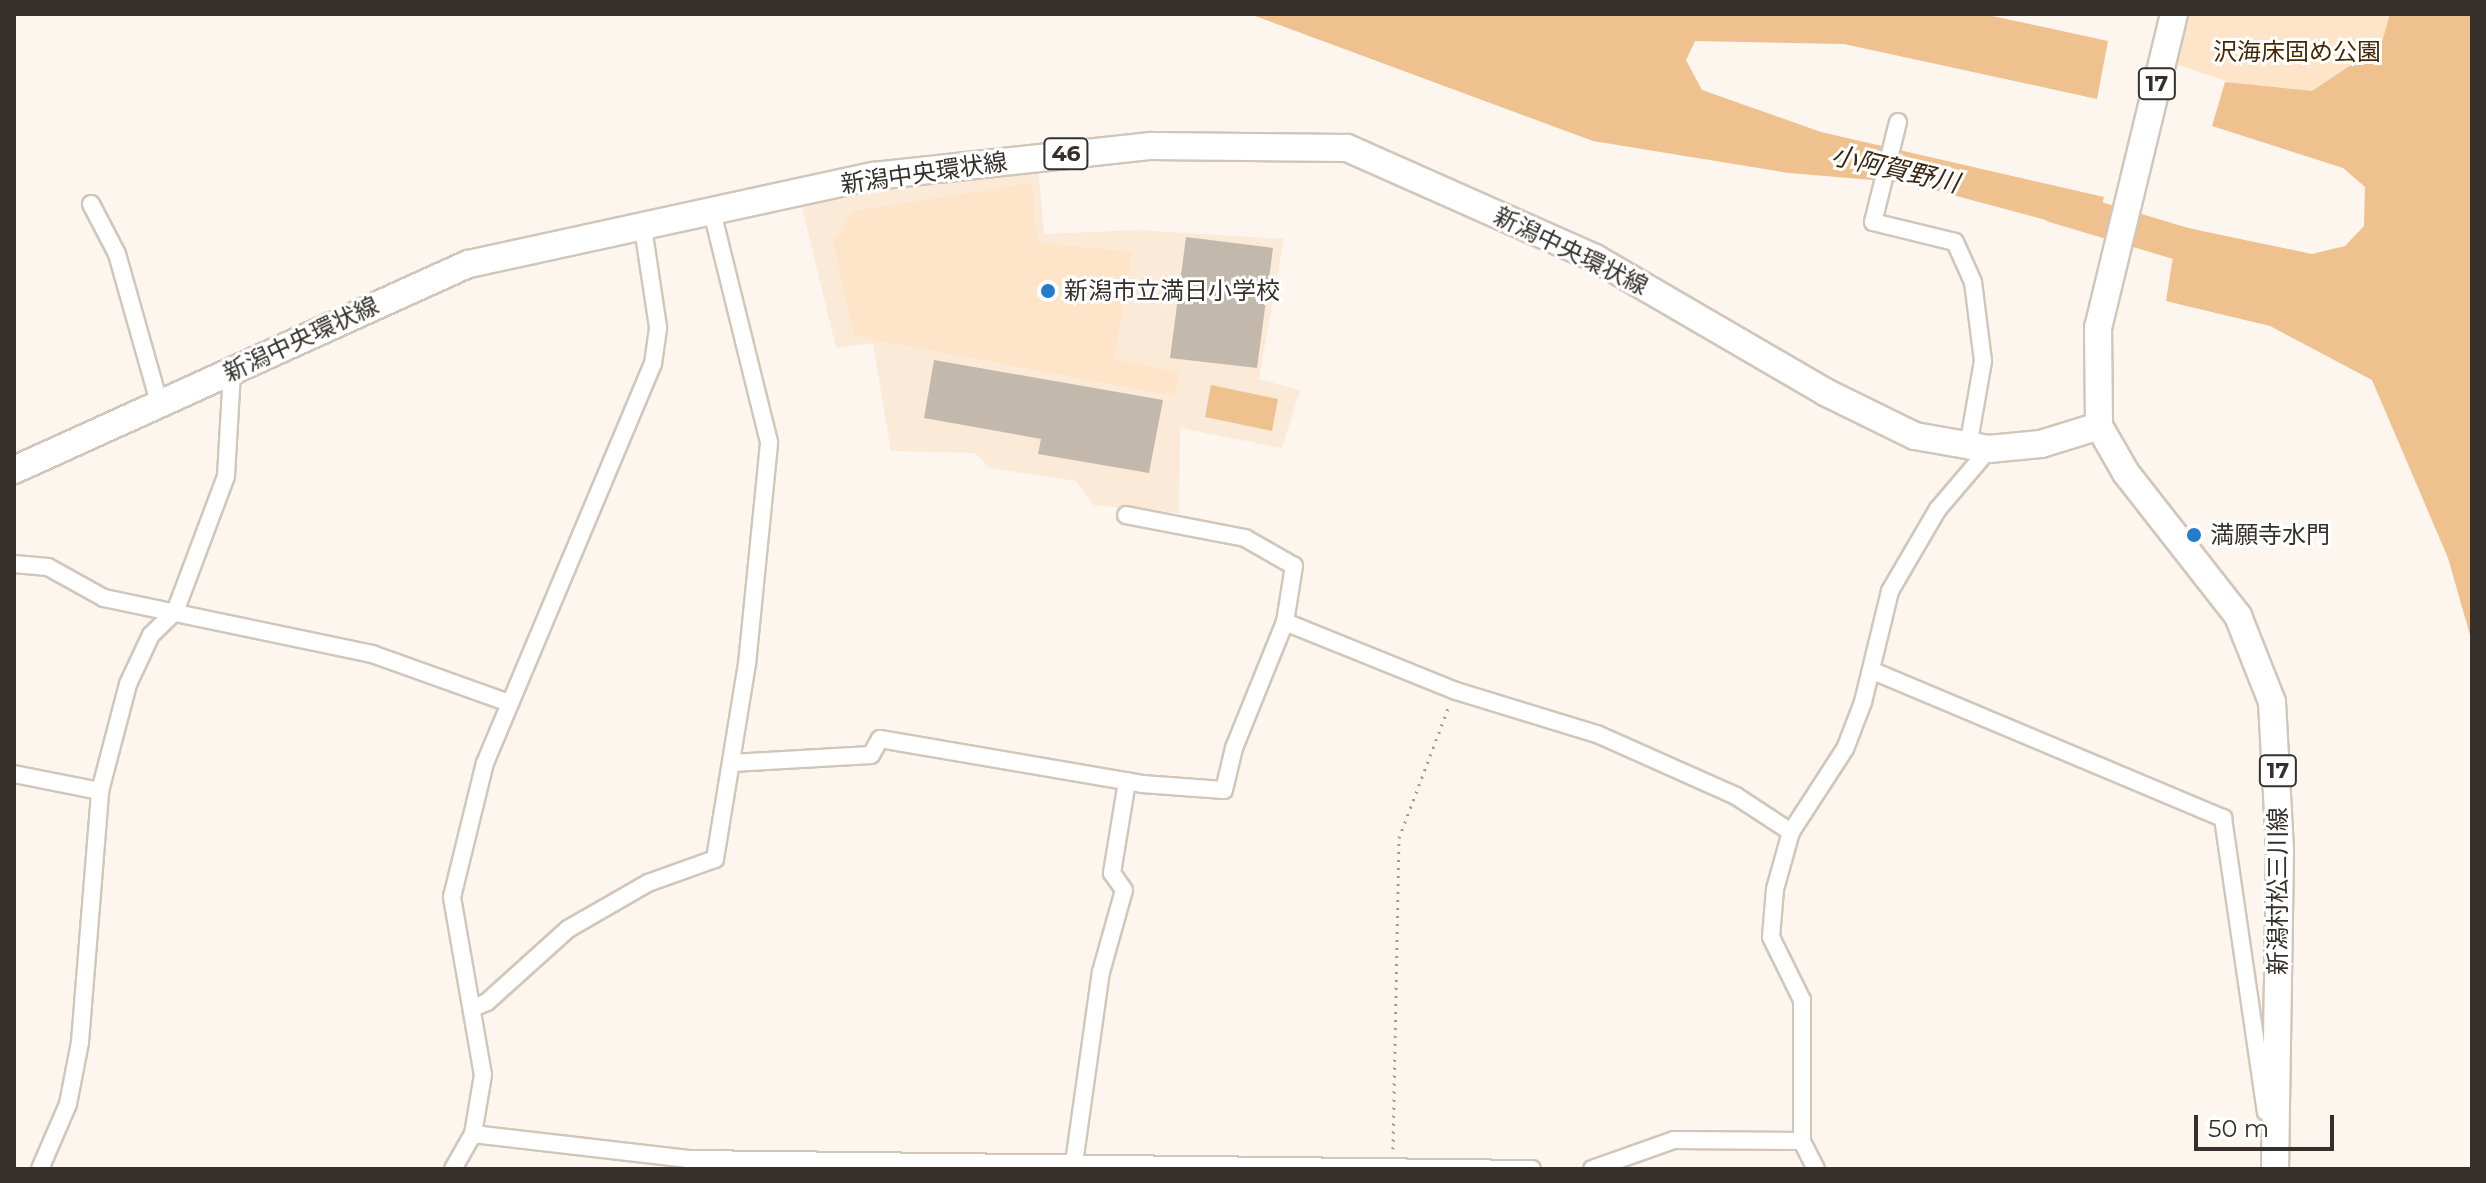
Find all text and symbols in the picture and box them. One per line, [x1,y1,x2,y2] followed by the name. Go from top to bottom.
[2213,38,2381,66] park label: 沢海床固め公園
[2137,66,2177,102] road number: 17
[1042,136,1090,172] road number: 46
[1828,140,1962,200] water label: 小阿賀野川
[839,147,1009,199] street label: 新潟中央環状線
[1489,201,1653,301] street label: 新潟中央環状線
[1064,277,1280,305] place label: 新潟市立満日小学校
[1039,282,1057,300] marker: 新潟市立満日小学校
[219,290,383,388] street label: 新潟中央環状線
[2210,521,2330,549] place label: 満願寺水門
[2185,526,2203,544] marker: 満願寺水門
[2258,753,2298,789] road number: 17
[2264,807,2292,975] street label: 新潟村松三川線
[2198,1099,2338,1149] scale bar
[2208,1114,2269,1143] text: 50 m

